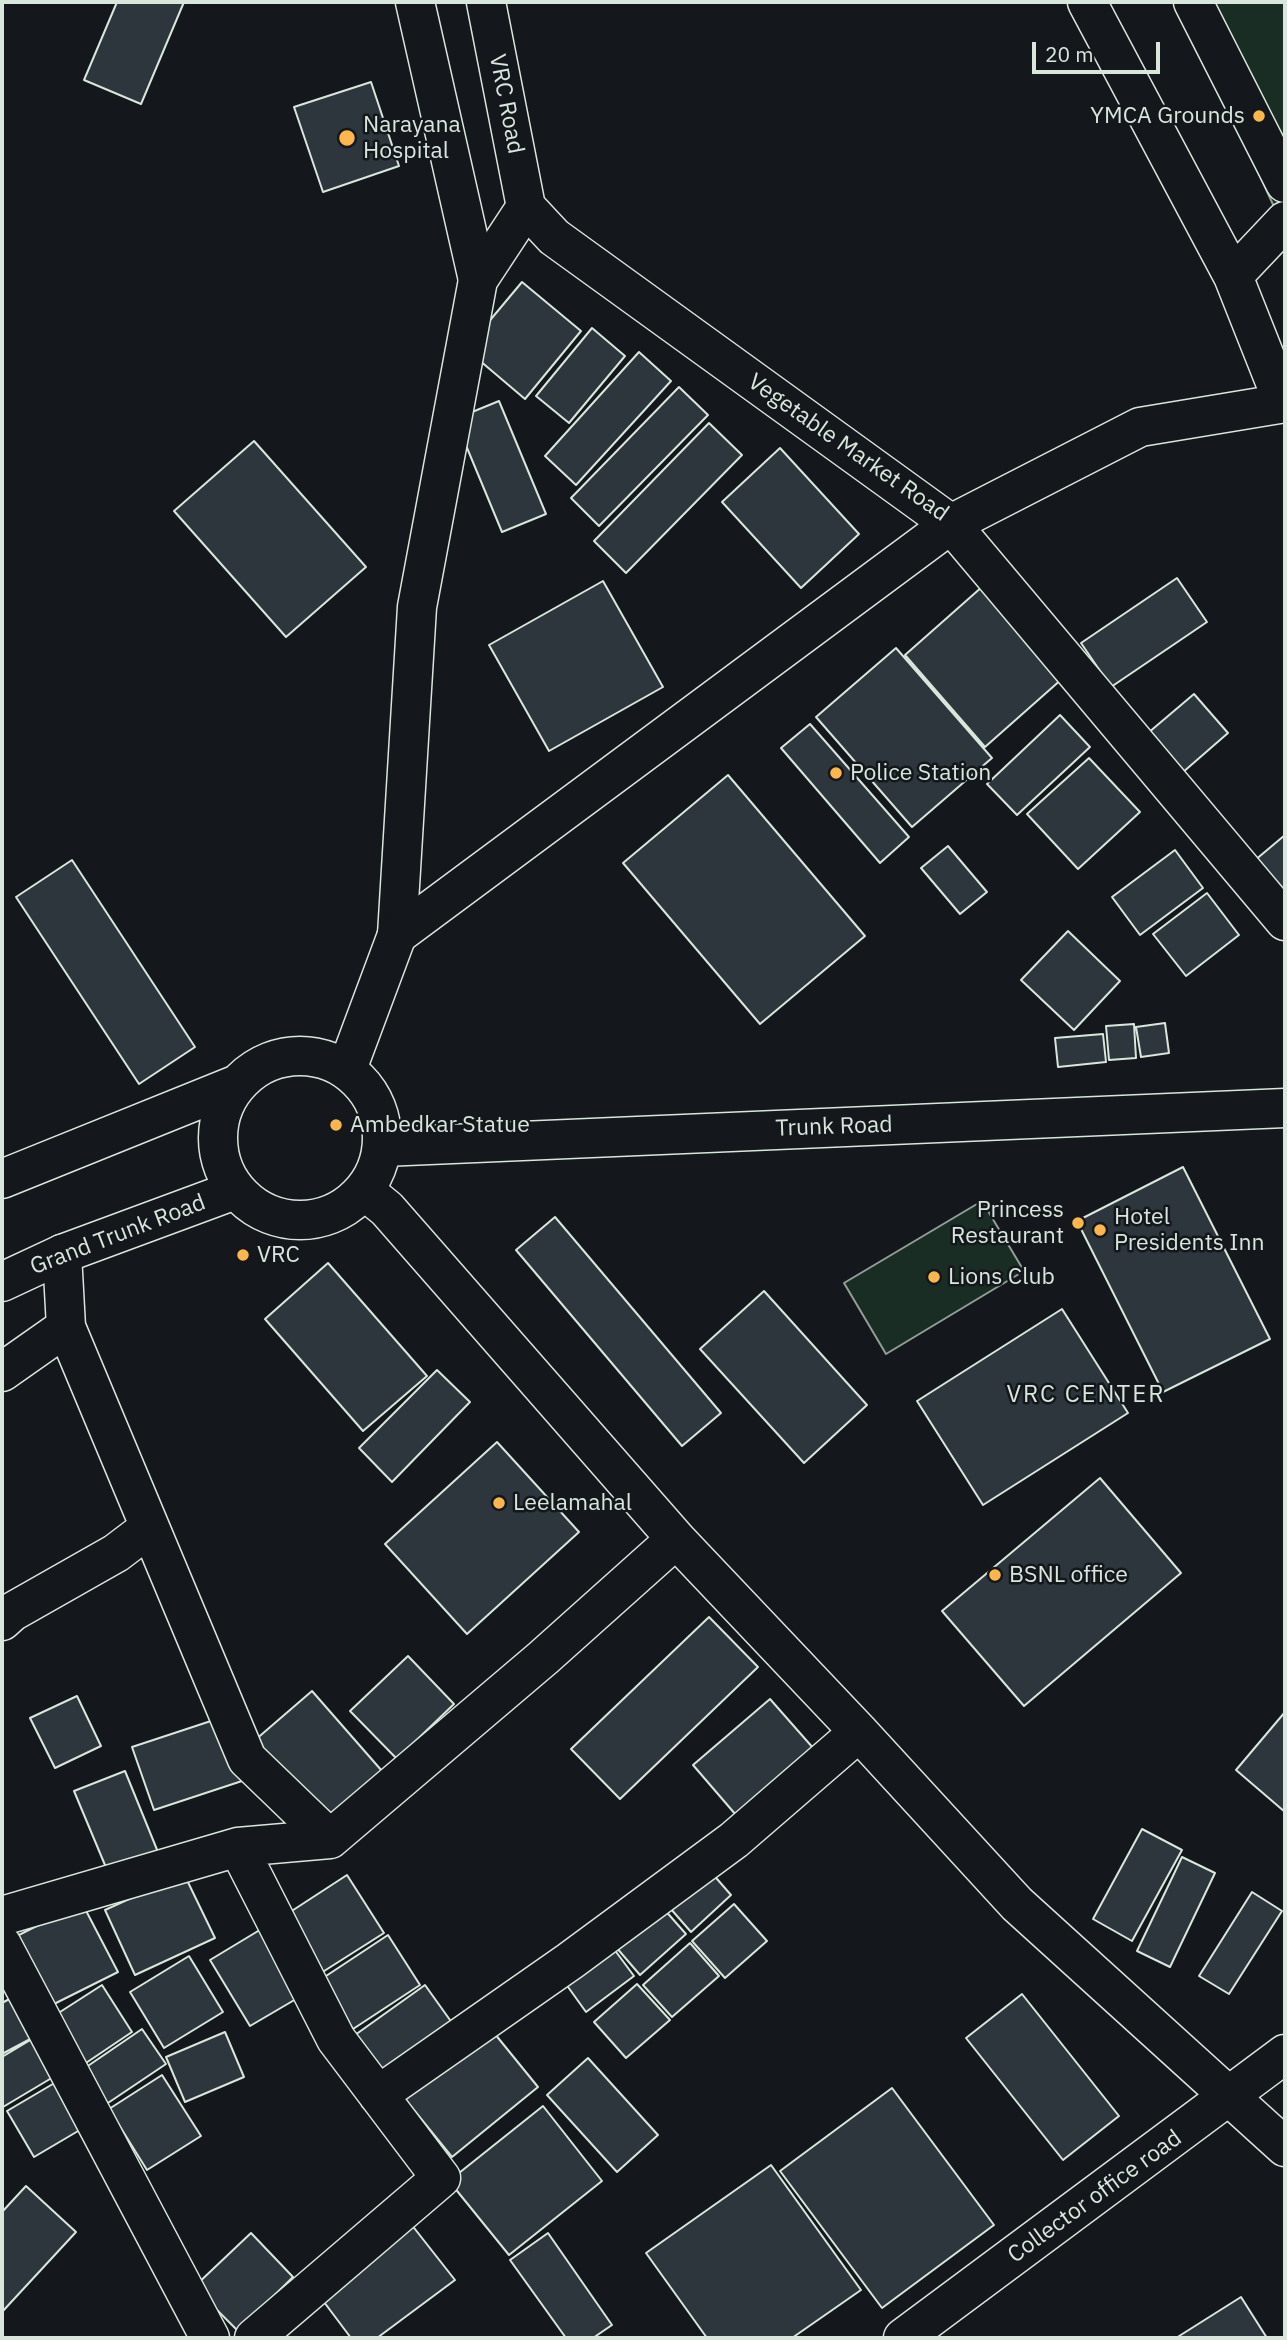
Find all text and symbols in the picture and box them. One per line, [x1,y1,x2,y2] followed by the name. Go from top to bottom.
[1035,28,1163,72] scale bar
[1045,40,1094,68] text: 20 m
[483,52,529,156] street label: VRC Road
[1090,102,1245,130] place label: YMCA Grounds
[1251,108,1267,124] marker: YMCA Grounds
[363,111,461,165] place label: Narayana Hospital
[337,128,357,148] marker: Narayana Hospital
[742,368,954,528] street label: Vegetable Market Road
[850,759,991,787] place label: Police Station
[828,765,844,781] marker: Police Station
[350,1111,530,1139] place label: Ambedkar Statue
[775,1111,893,1143] street label: Trunk Road
[328,1117,344,1133] marker: Ambedkar Statue
[26,1189,210,1281] street label: Grand Trunk Road
[951,1196,1064,1250] place label: Princess Restaurant
[1114,1203,1265,1257] place label: Hotel Presidents Inn
[1070,1215,1086,1231] marker: Princess Restaurant
[1092,1222,1108,1238] marker: Hotel Presidents Inn
[257,1241,300,1269] place label: VRC
[235,1247,251,1263] marker: VRC
[948,1263,1055,1291] place label: Lions Club
[926,1269,942,1285] marker: Lions Club
[1008,1381,1164,1409] district label: VRC CENTER
[513,1489,632,1517] place label: Leelamahal
[491,1495,507,1511] marker: Leelamahal
[1009,1561,1128,1589] place label: BSNL office
[987,1567,1003,1583] marker: BSNL office
[1003,2125,1187,2269] street label: Collector office road

